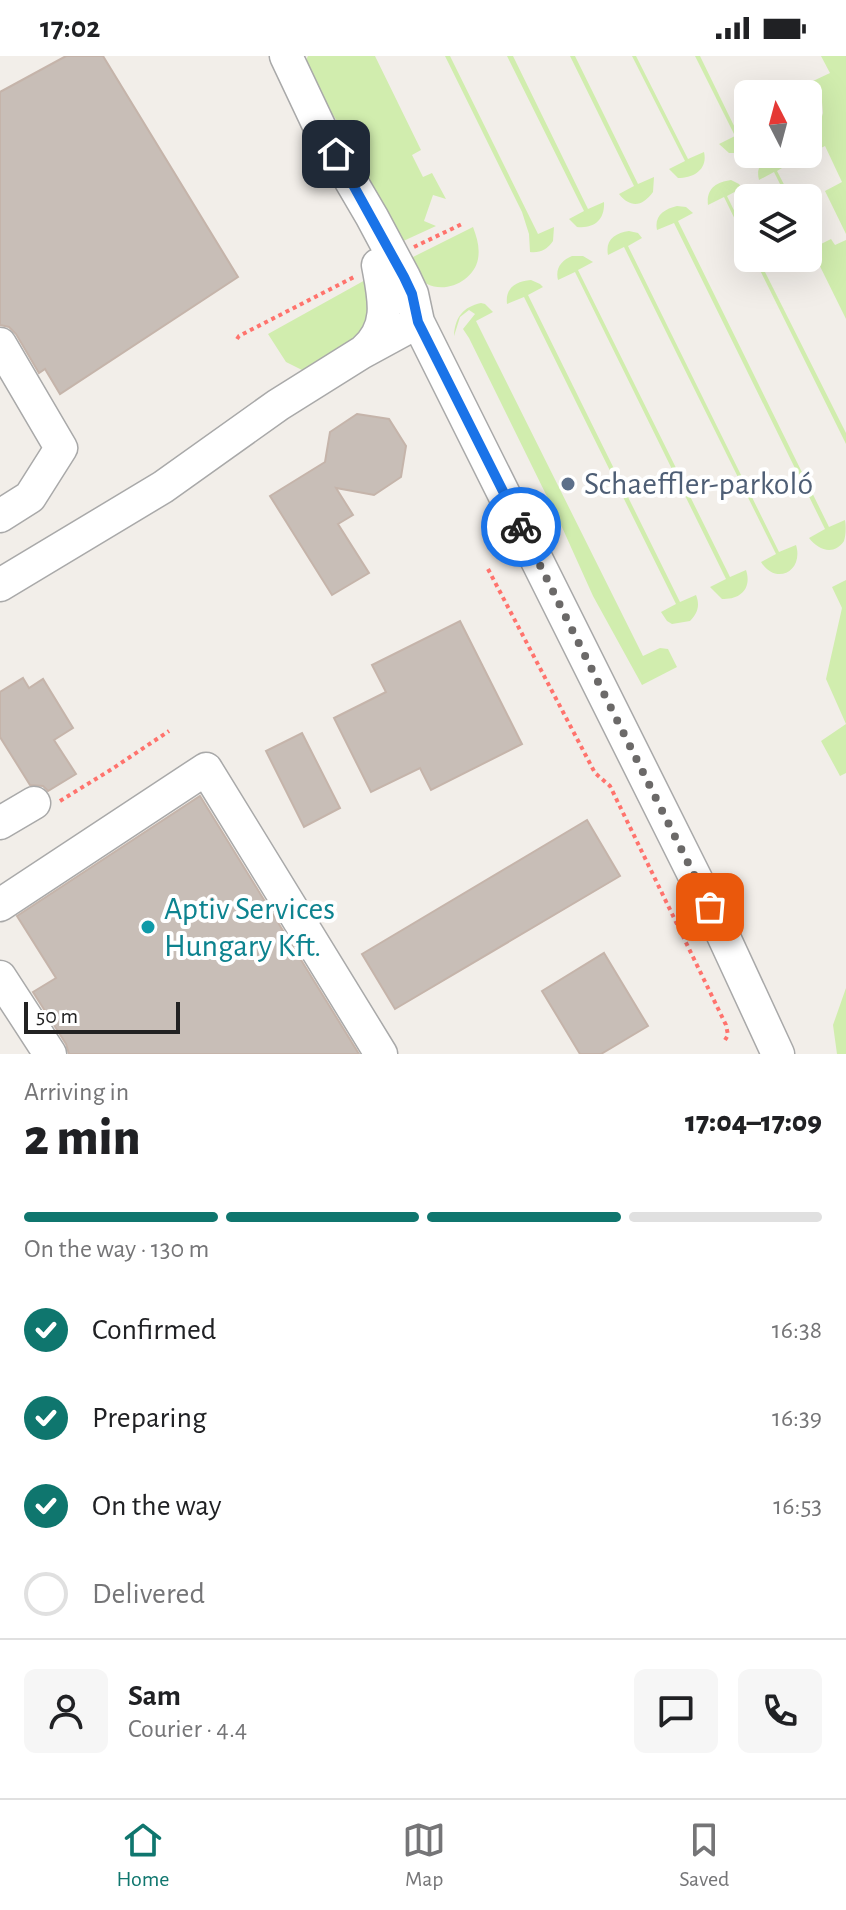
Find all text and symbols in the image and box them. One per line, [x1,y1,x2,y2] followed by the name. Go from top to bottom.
[40,13,100,43] text: 17:02
[734,80,822,168] north arrow
[734,80,822,272] map controls
[302,120,370,188] pin
[314,132,358,176] icon: home
[734,184,822,272] button: layers
[584,468,813,500] place label: Schaeffler-parkoló
[559,475,577,493] marker: Schaeffler-parkoló
[481,487,561,567] courier
[499,505,543,549] icon: bike
[676,873,744,941] pin
[688,885,732,929] icon: bag
[164,893,335,962] place label: Aptiv Services Hungary Kft.
[139,918,157,936] marker: Aptiv Services Hungary Kft.
[24,998,180,1034] scale bar
[36,1005,78,1027] text: 50 m
[24,1079,129,1105] text: Arriving in
[685,1107,822,1137] text: 17:04–17:09
[24,1112,140,1164] text: 2 min
[24,1236,209,1262] text: On the way · 130 m
[24,1308,68,1352] icon: check
[92,1315,216,1345] text: Confirmed
[772,1317,822,1343] text: 16:38
[24,1396,68,1440] icon: check
[92,1403,207,1433] text: Preparing
[772,1405,822,1431] text: 16:39
[24,1484,68,1528] icon: check
[92,1491,221,1521] text: On the way
[773,1493,822,1519] text: 16:53
[92,1579,205,1609] text: Delivered
[24,1669,108,1753] button: person
[634,1669,718,1753] button: chat
[738,1669,822,1753] button: phone
[128,1681,181,1711] text: Sam
[128,1716,247,1742] text: Courier · 4.4
[116,1818,169,1892] tab: Home
[402,1818,446,1892] tab: Map
[679,1818,730,1892] tab: Saved

